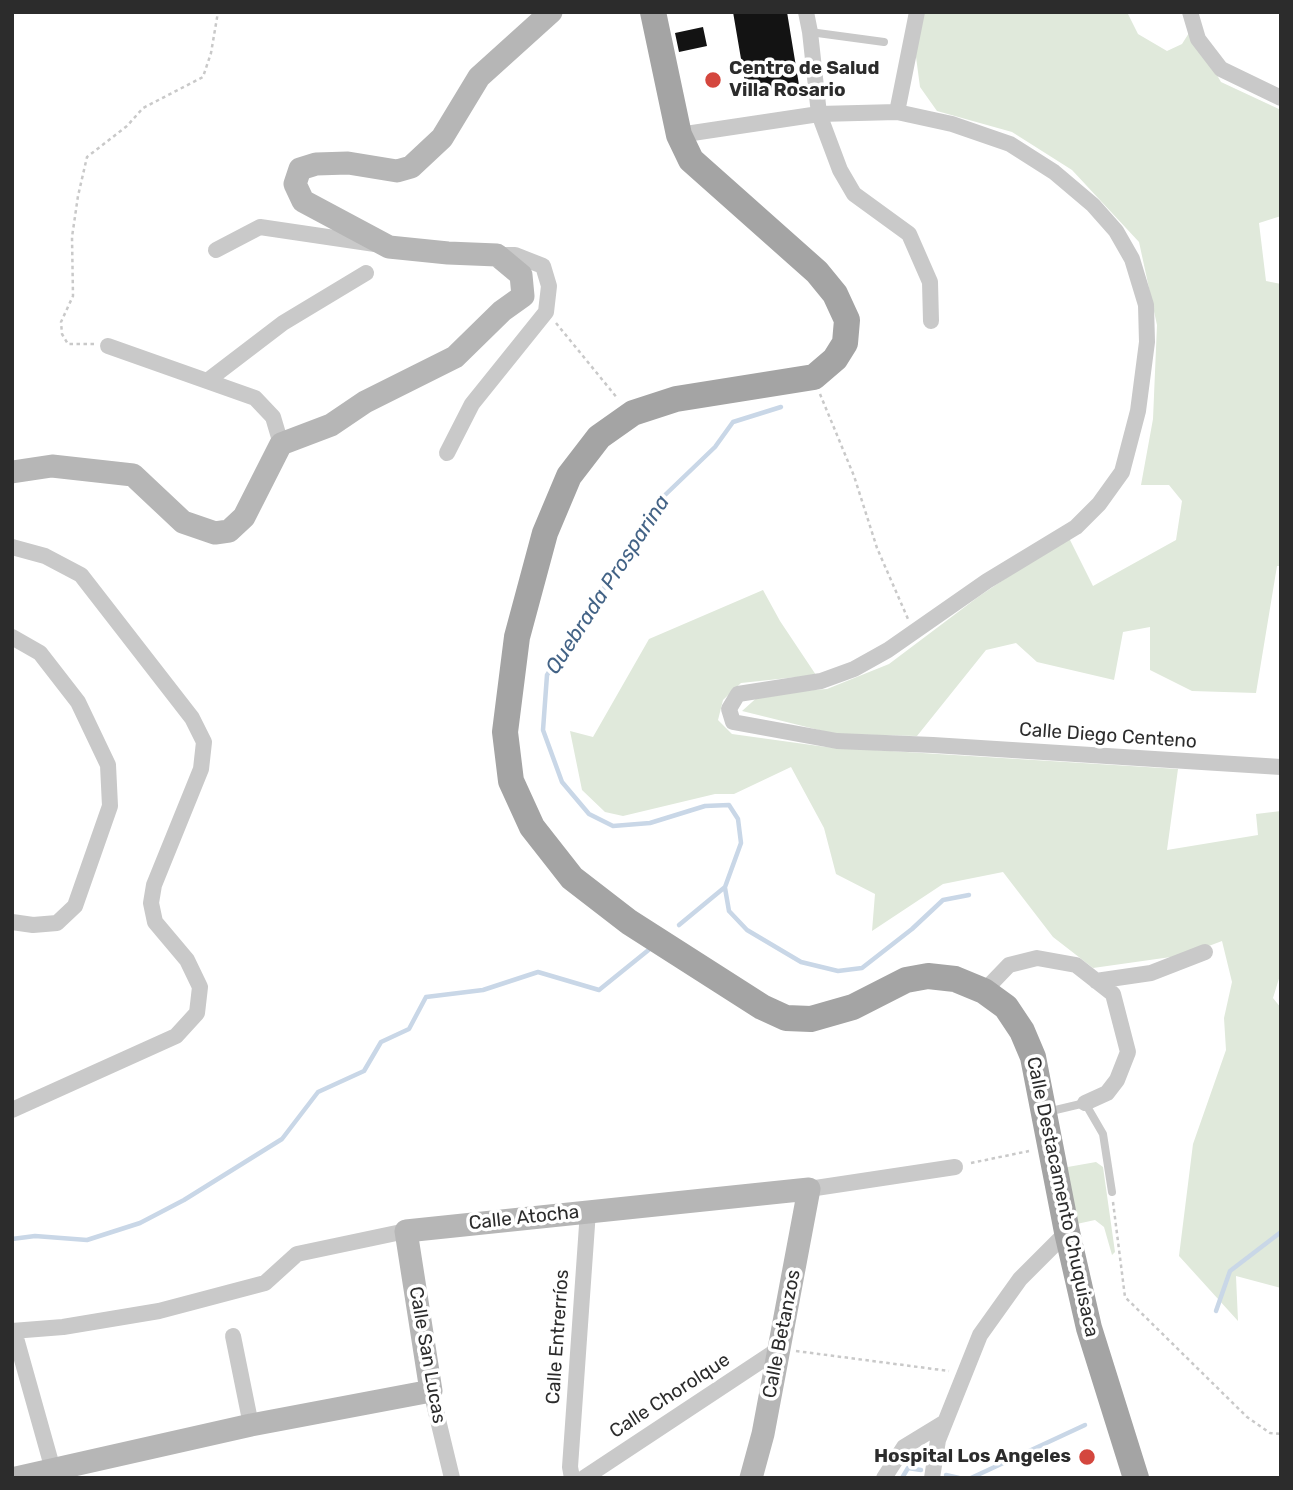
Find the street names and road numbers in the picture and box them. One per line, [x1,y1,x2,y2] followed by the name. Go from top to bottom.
[1018,718,1198,754] street label: Calle Diego Centeno
[1021,1055,1103,1339] street label: Calle Destacamento Chuquisaca
[468,1201,580,1235] street label: Calle Atocha
[758,1268,806,1400] street label: Calle Betanzos
[542,1269,574,1405] street label: Calle Entrerríos
[404,1285,450,1425] street label: Calle San Lucas
[606,1349,734,1443] street label: Calle Chorolque

